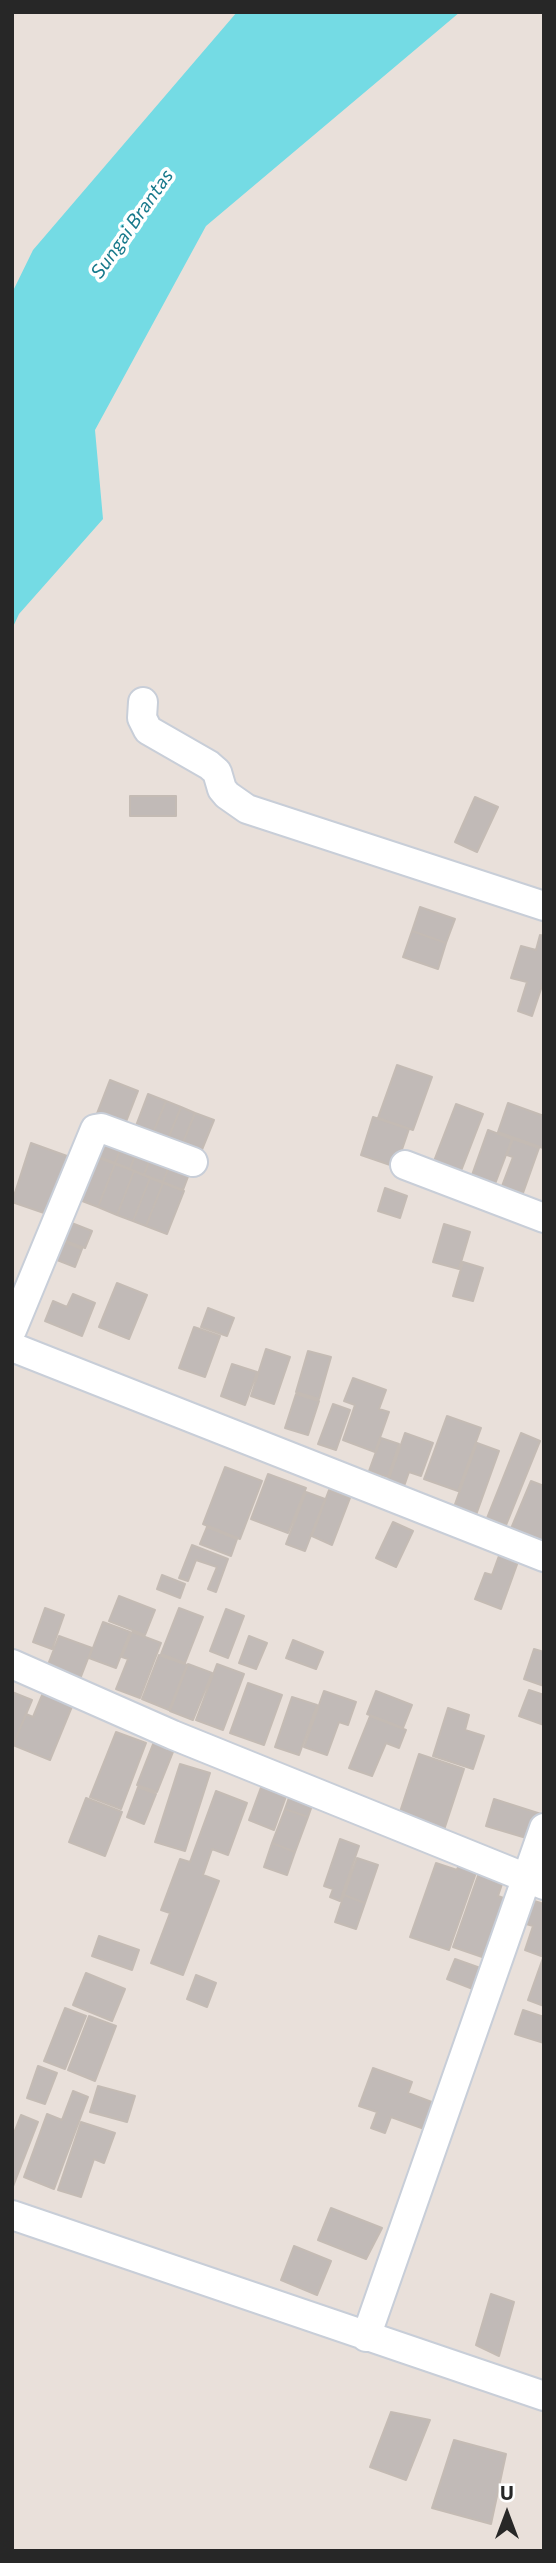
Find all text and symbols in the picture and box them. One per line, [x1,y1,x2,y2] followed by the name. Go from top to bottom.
[86,165,178,283] water label: Sungai Brantas
[472,2479,542,2549] north arrow
[500,2481,514,2504] text: U

